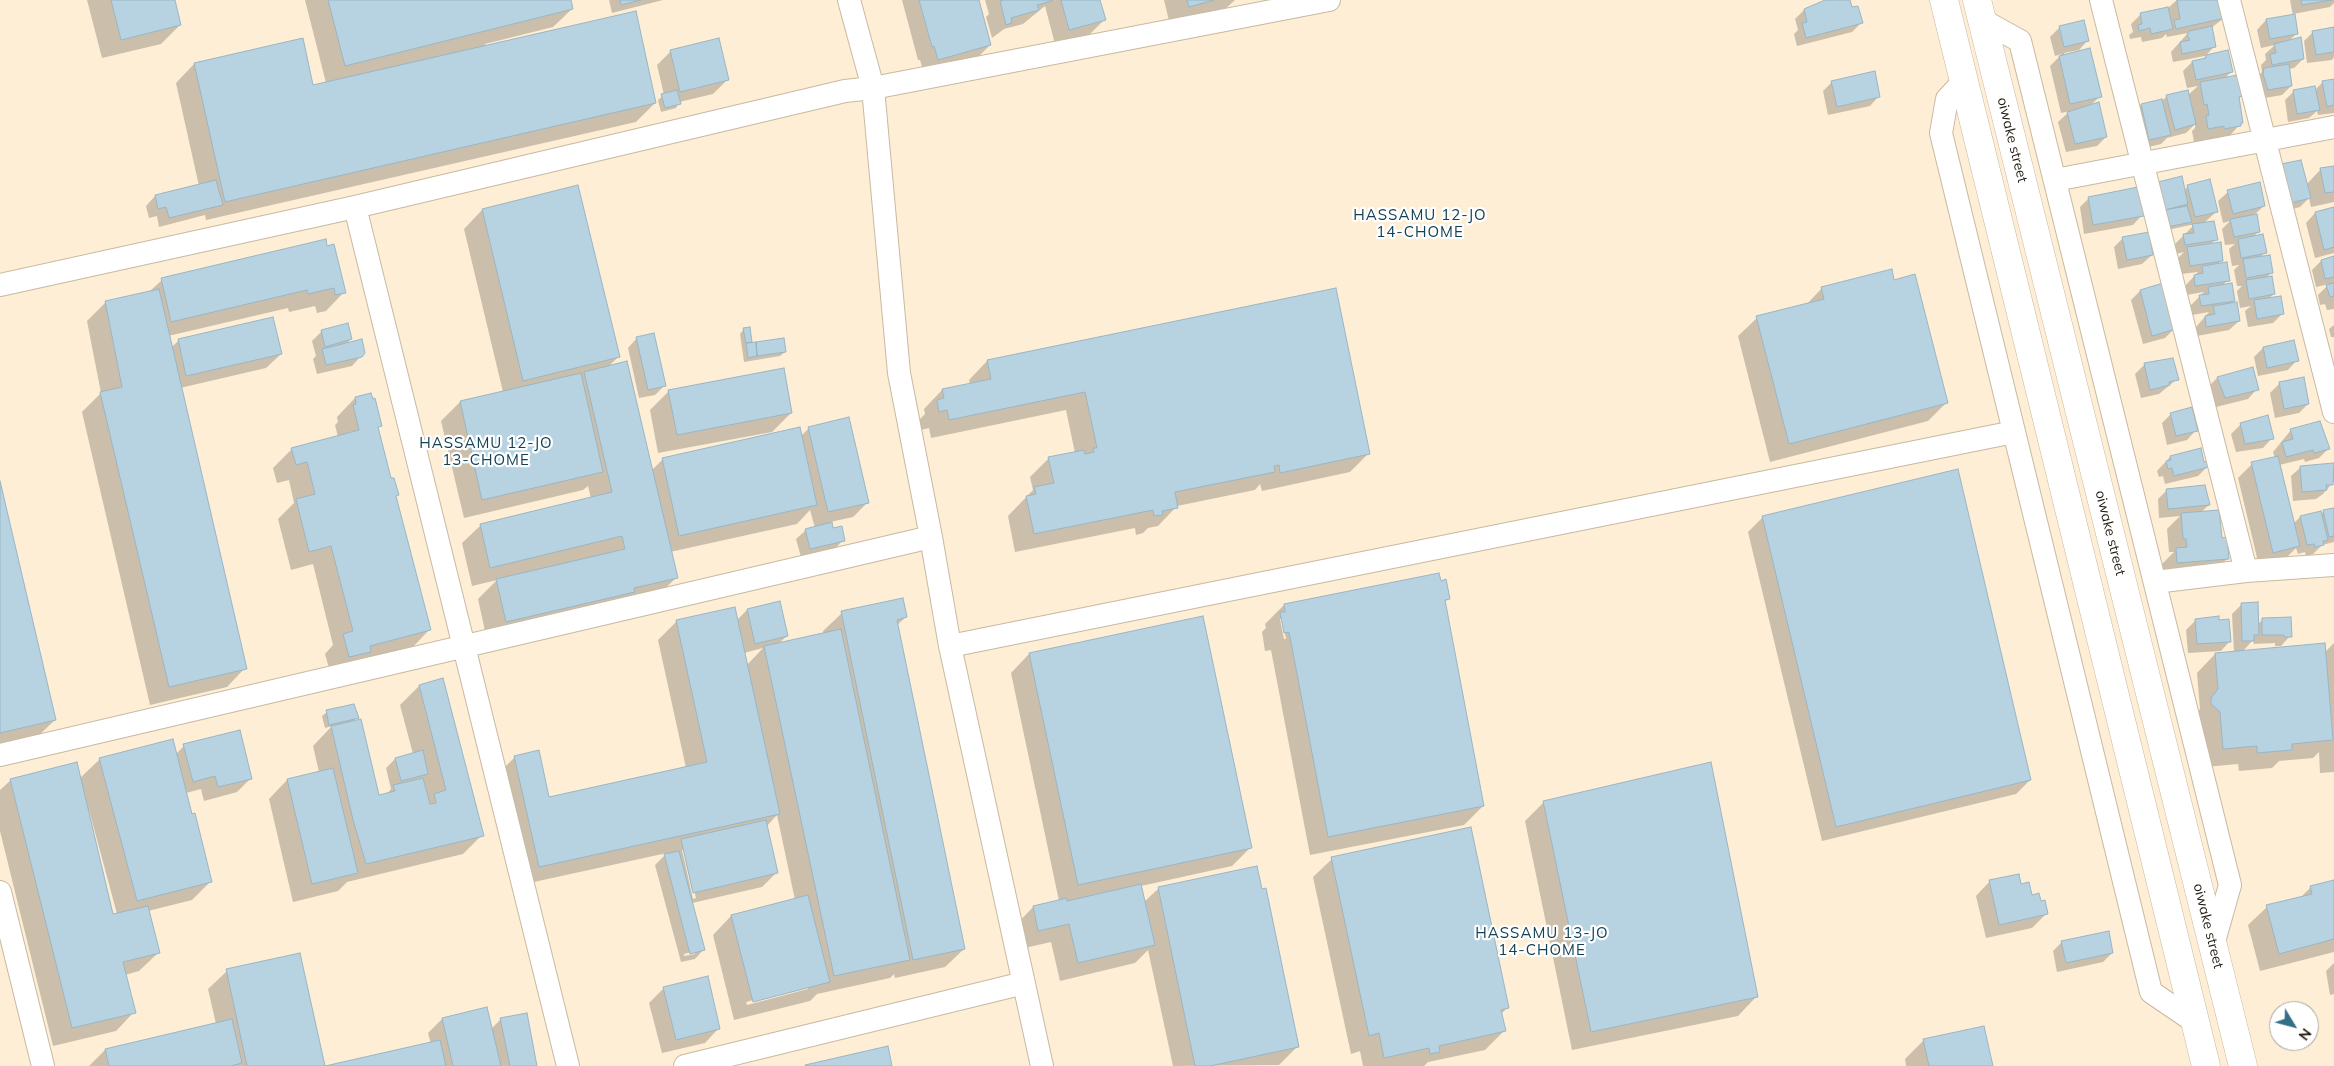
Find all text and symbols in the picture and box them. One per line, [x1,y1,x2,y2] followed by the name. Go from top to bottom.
[1993,96,2031,184] street label: oiwake street
[1352,206,1488,241] district label: HASSAMU 12-JO 14-CHOME
[418,434,554,469] district label: HASSAMU 12-JO 13-CHOME
[2091,489,2129,577] street label: oiwake street
[2189,882,2227,970] street label: oiwake street
[1474,924,1610,959] district label: HASSAMU 13-JO 14-CHOME
[2269,1001,2319,1051] north arrow
[2295,1025,2316,1044] text: N

